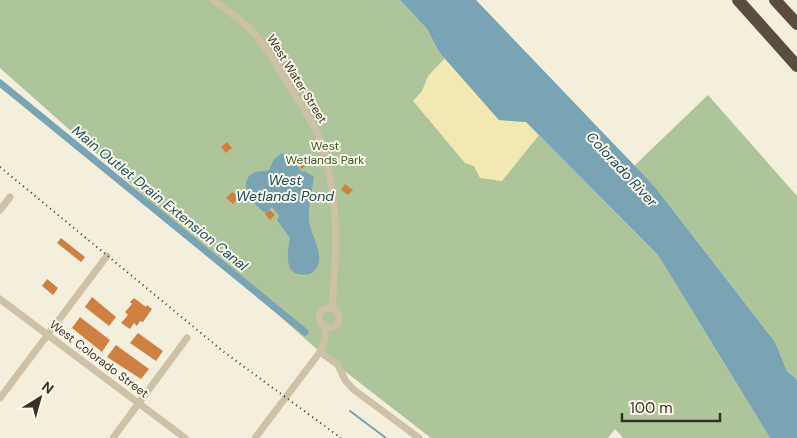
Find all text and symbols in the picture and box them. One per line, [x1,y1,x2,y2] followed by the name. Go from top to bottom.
[263,32,331,127] street label: West Water Street
[68,121,252,275] water label: Main Outlet Drain Extension Canal
[583,128,662,211] water label: Colorado River
[286,138,364,168] park label: West Wetlands Park
[236,171,334,205] water label: West Wetlands Pond
[46,317,152,402] street label: West Colorado Street
[15,373,65,423] north arrow
[38,377,57,398] text: N
[622,390,720,422] scale bar
[630,398,673,418] text: 100 m

